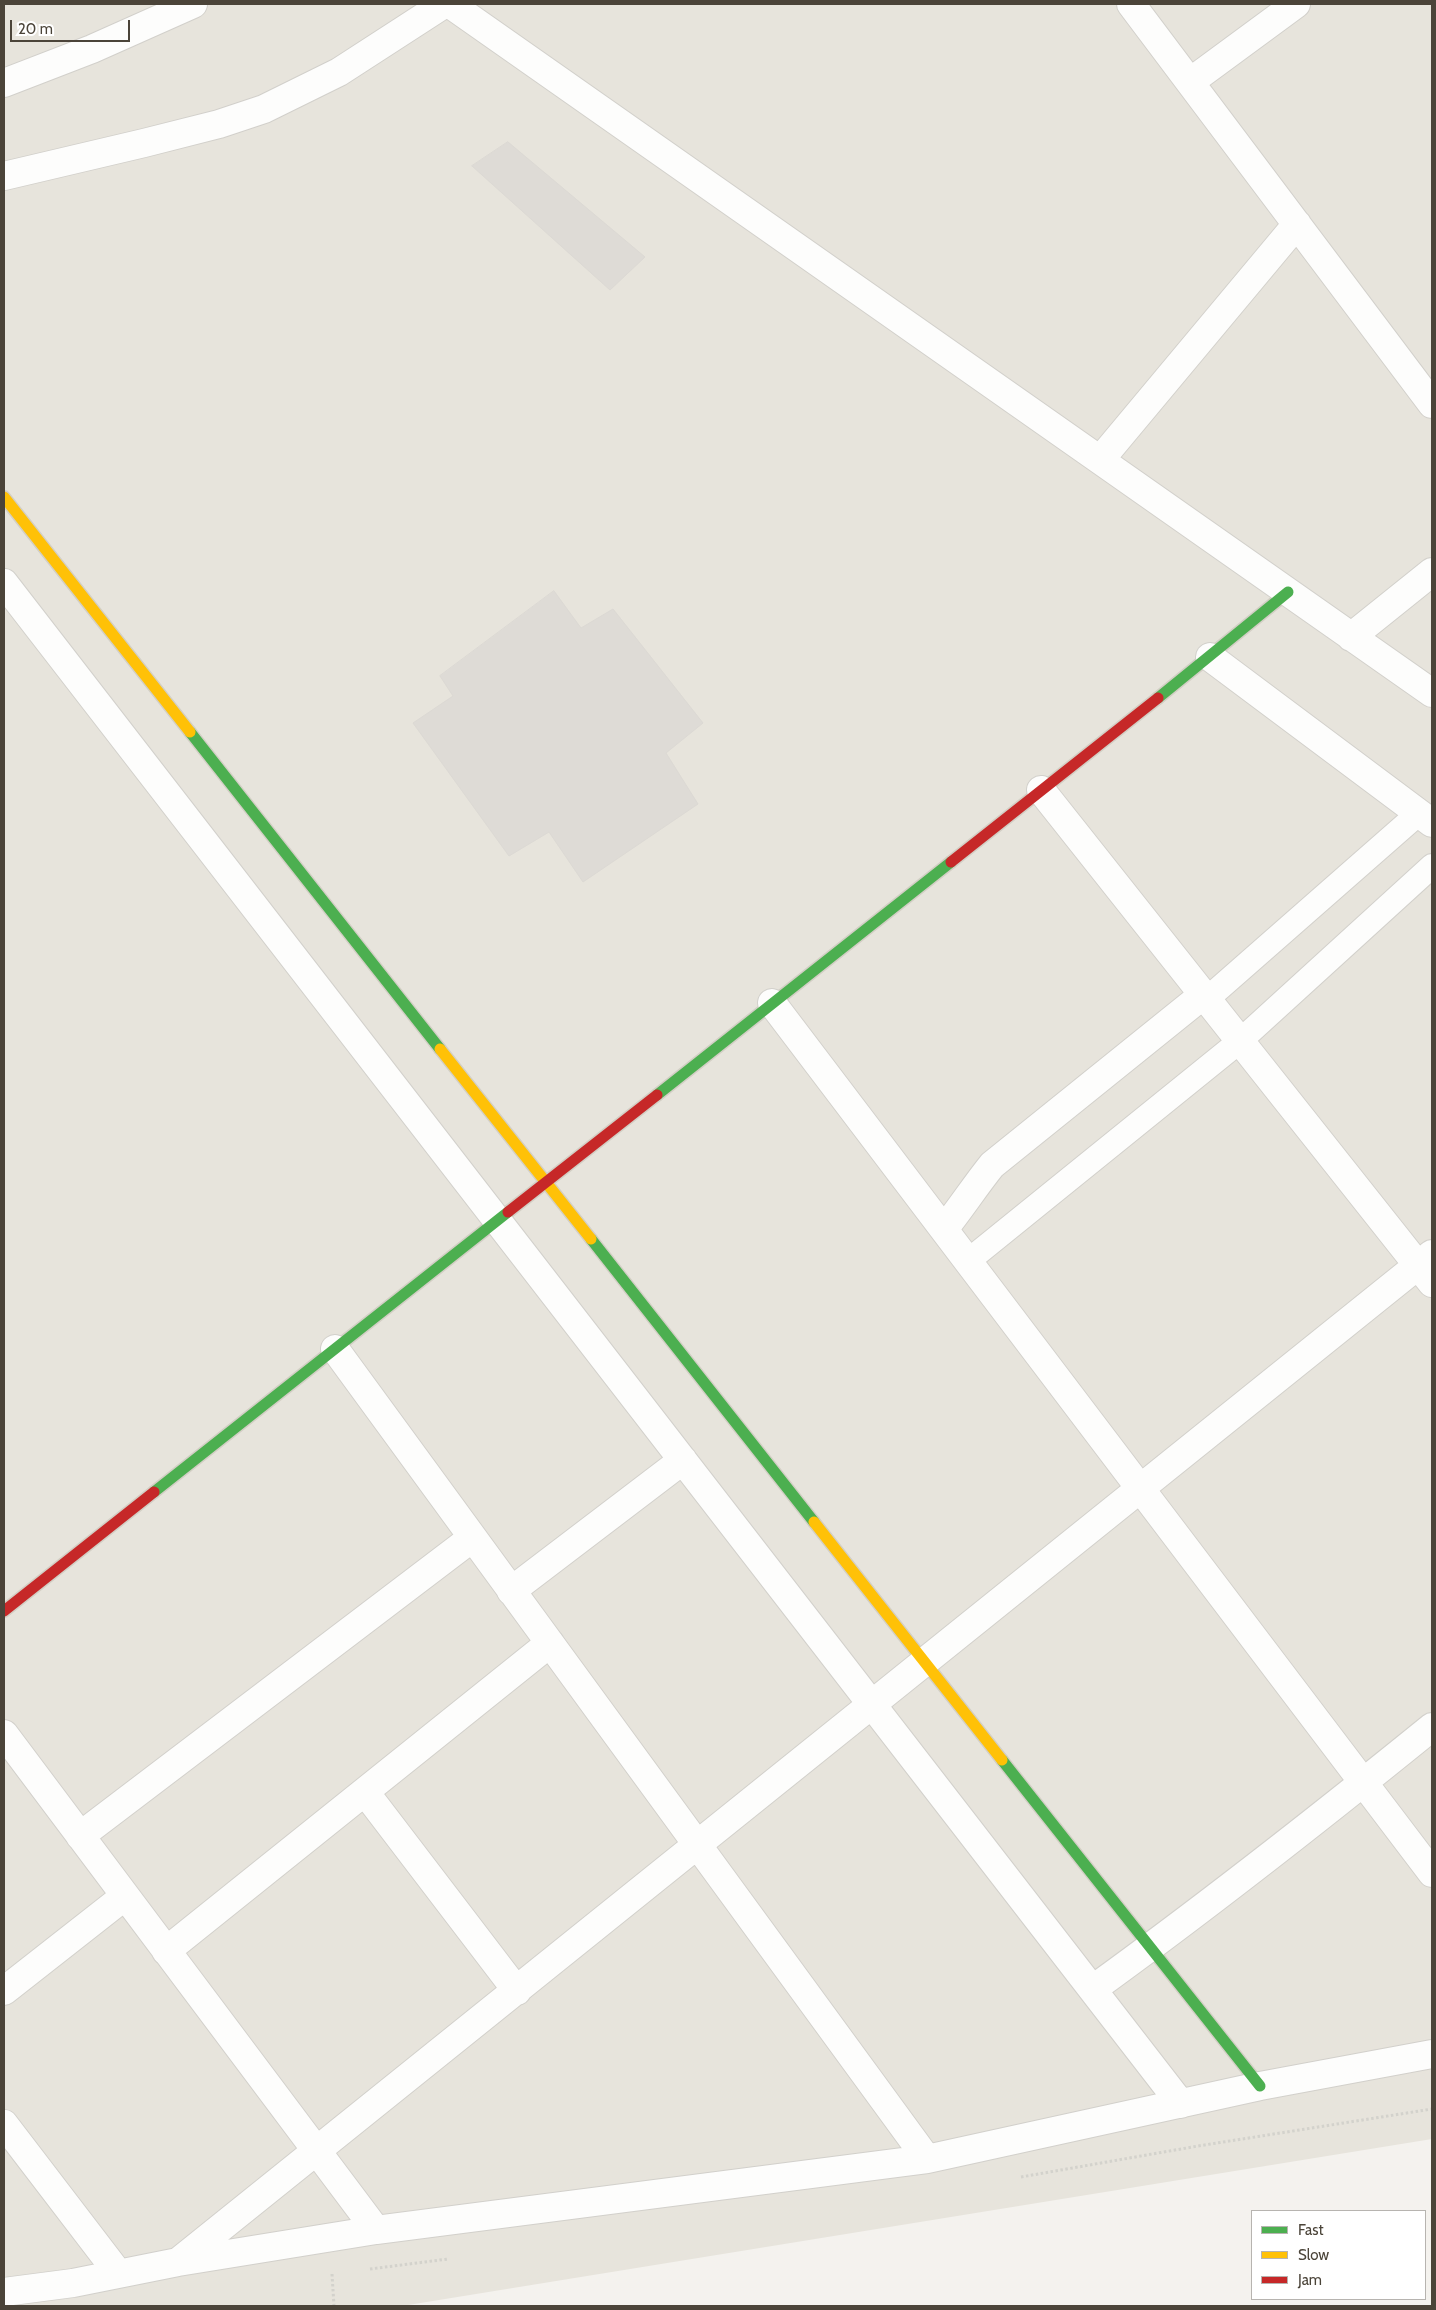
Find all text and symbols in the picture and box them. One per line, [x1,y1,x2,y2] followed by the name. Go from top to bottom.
[12,10,132,42] scale bar
[18,20,53,38] text: 20 m
[1251,2210,1426,2300] legend
[1298,2221,1323,2239] text: Fast
[1298,2246,1329,2264] text: Slow
[1298,2271,1322,2289] text: Jam

